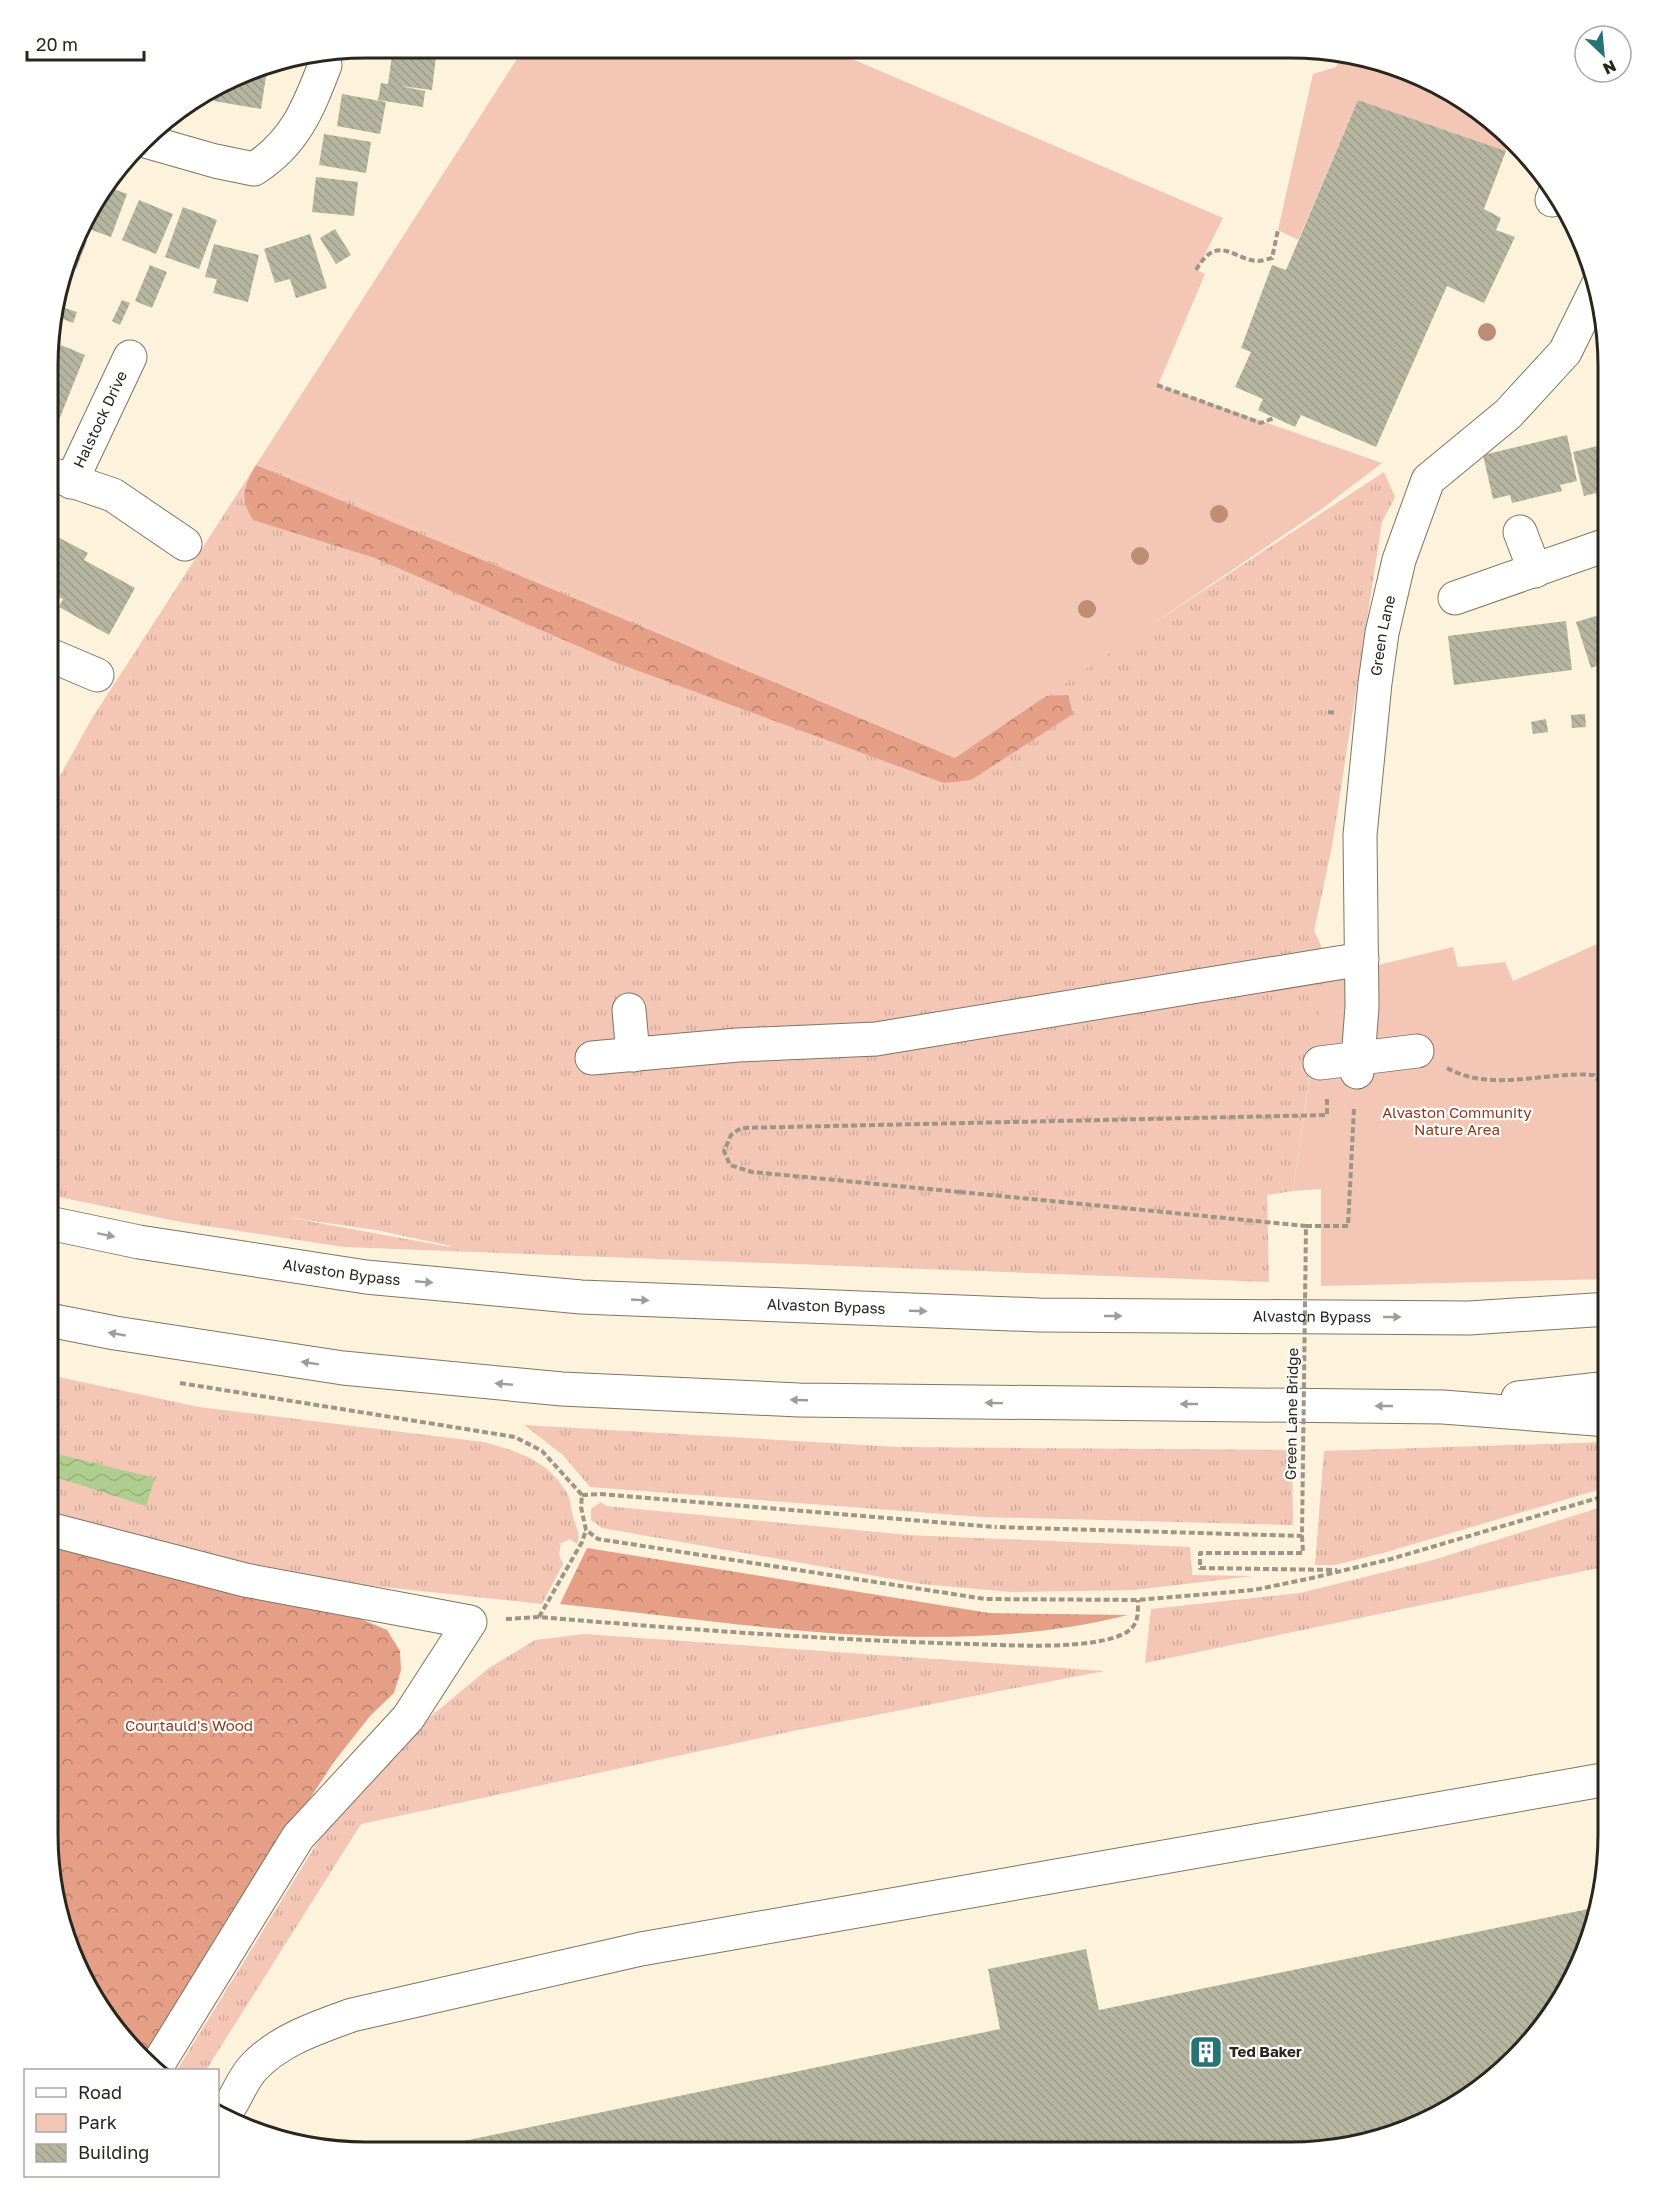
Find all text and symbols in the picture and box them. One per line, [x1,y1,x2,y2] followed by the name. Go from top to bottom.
[27,24,144,62] scale bar
[1573,24,1633,84] north arrow
[36,33,78,55] text: 20 m
[1600,56,1619,79] text: N
[69,367,130,471] street label: Halstock Drive
[1366,593,1399,677] street label: Green Lane
[1382,1103,1532,1138] park label: Alvaston Community Nature Area
[97,1231,116,1240] one-way arrow
[282,1254,401,1288] street label: Alvaston Bypass
[414,1277,433,1287] one-way arrow
[767,1294,886,1317] street label: Alvaston Bypass
[630,1295,649,1304] one-way arrow
[1253,1306,1371,1325] street label: Alvaston Bypass
[909,1307,928,1316] one-way arrow
[1104,1311,1123,1321] one-way arrow
[1383,1312,1402,1322] one-way arrow
[108,1329,127,1338] one-way arrow
[1281,1347,1301,1480] street label: Green Lane Bridge
[301,1359,320,1368] one-way arrow
[495,1379,514,1389] one-way arrow
[790,1395,809,1405] one-way arrow
[985,1398,1004,1407] one-way arrow
[1180,1399,1199,1409] one-way arrow
[1375,1401,1394,1411] one-way arrow
[125,1716,253,1734] park label: Courtauld's Wood
[1188,2034,1224,2070] building icon: Ted Baker
[1229,2042,1302,2060] place label: Ted Baker
[24,2069,219,2177] legend
[78,2081,122,2103] text: Road
[78,2111,117,2133] text: Park
[78,2141,149,2163] text: Building

